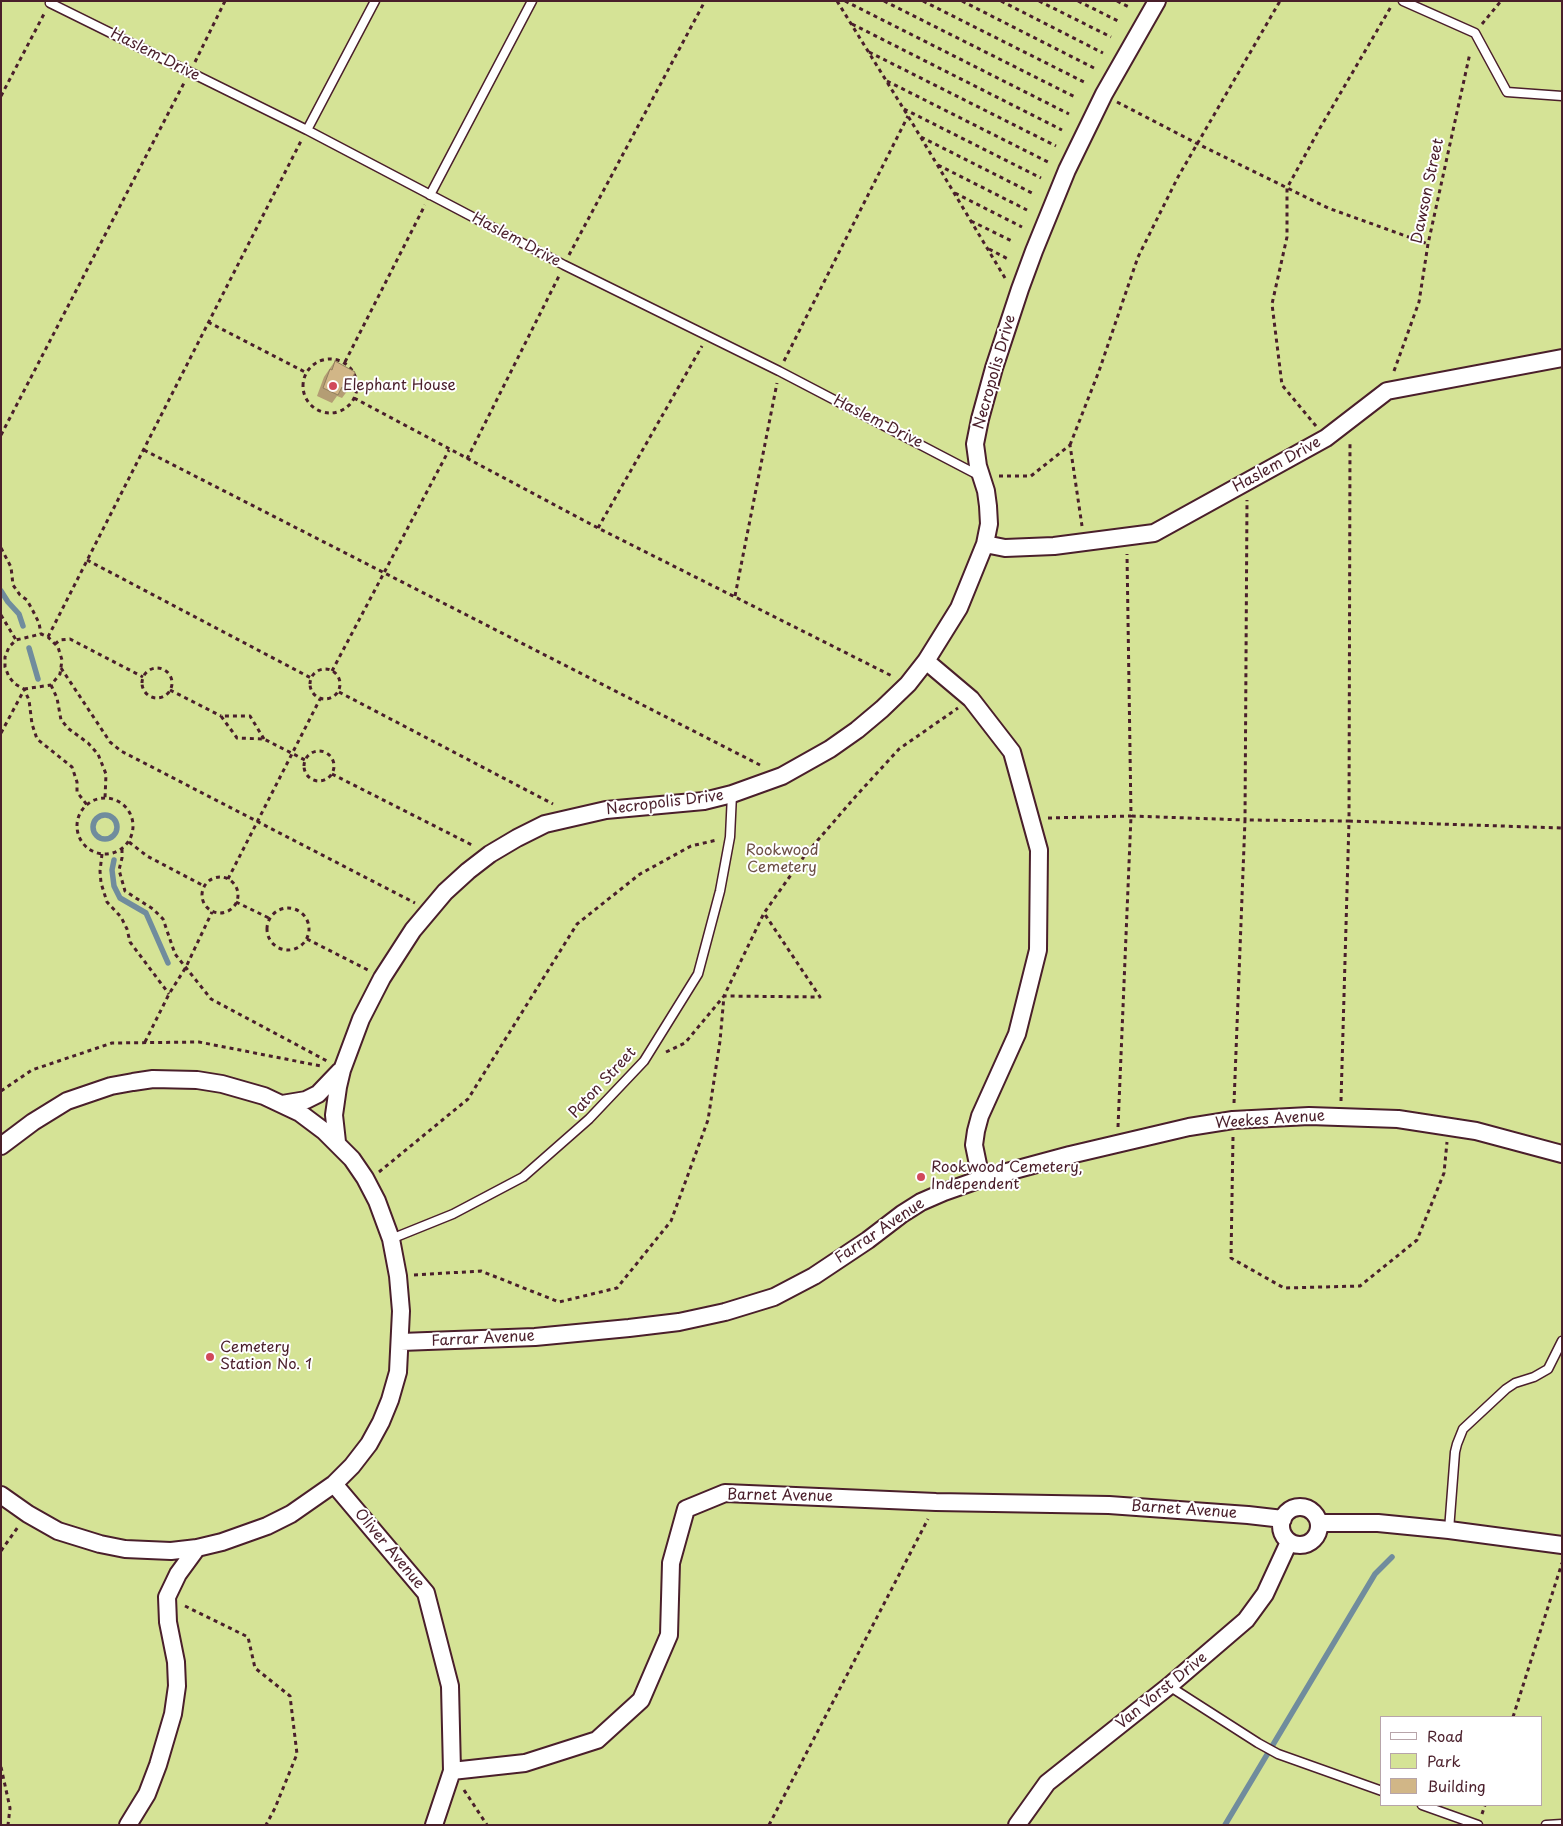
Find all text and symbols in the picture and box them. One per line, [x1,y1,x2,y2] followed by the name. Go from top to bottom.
[107,25,203,85] street label: Haslem Drive
[1408,137,1448,245] street label: Dawson Street
[469,209,563,271] street label: Haslem Drive
[970,313,1020,431] street label: Necropolis Drive
[343,377,456,395] place label: Elephant House
[327,380,339,392] marker: Elephant House
[830,392,926,452] street label: Haslem Drive
[1230,433,1324,497] street label: Haslem Drive
[605,787,725,819] street label: Necropolis Drive
[745,842,819,877] park label: Rookwood Cemetery
[566,1044,640,1122] street label: Paton Street
[1215,1107,1325,1133] street label: Weekes Avenue
[931,1159,1083,1194] place label: Rookwood Cemetery, Independent
[915,1171,927,1183] marker: Rookwood Cemetery, Independent
[832,1195,928,1267] street label: Farrar Avenue
[431,1327,535,1351] street label: Farrar Avenue
[220,1339,312,1374] place label: Cemetery Station No. 1
[204,1351,216,1363] marker: Cemetery Station No. 1
[727,1486,833,1506] street label: Barnet Avenue
[1130,1497,1238,1523] street label: Barnet Avenue
[350,1505,428,1593] street label: Oliver Avenue
[1113,1649,1211,1733] street label: Van Vorst Drive
[1380,1716,1543,1806] legend
[1427,1724,1463,1747] text: Road
[1427,1749,1461,1772] text: Park
[1427,1774,1486,1797] text: Building

